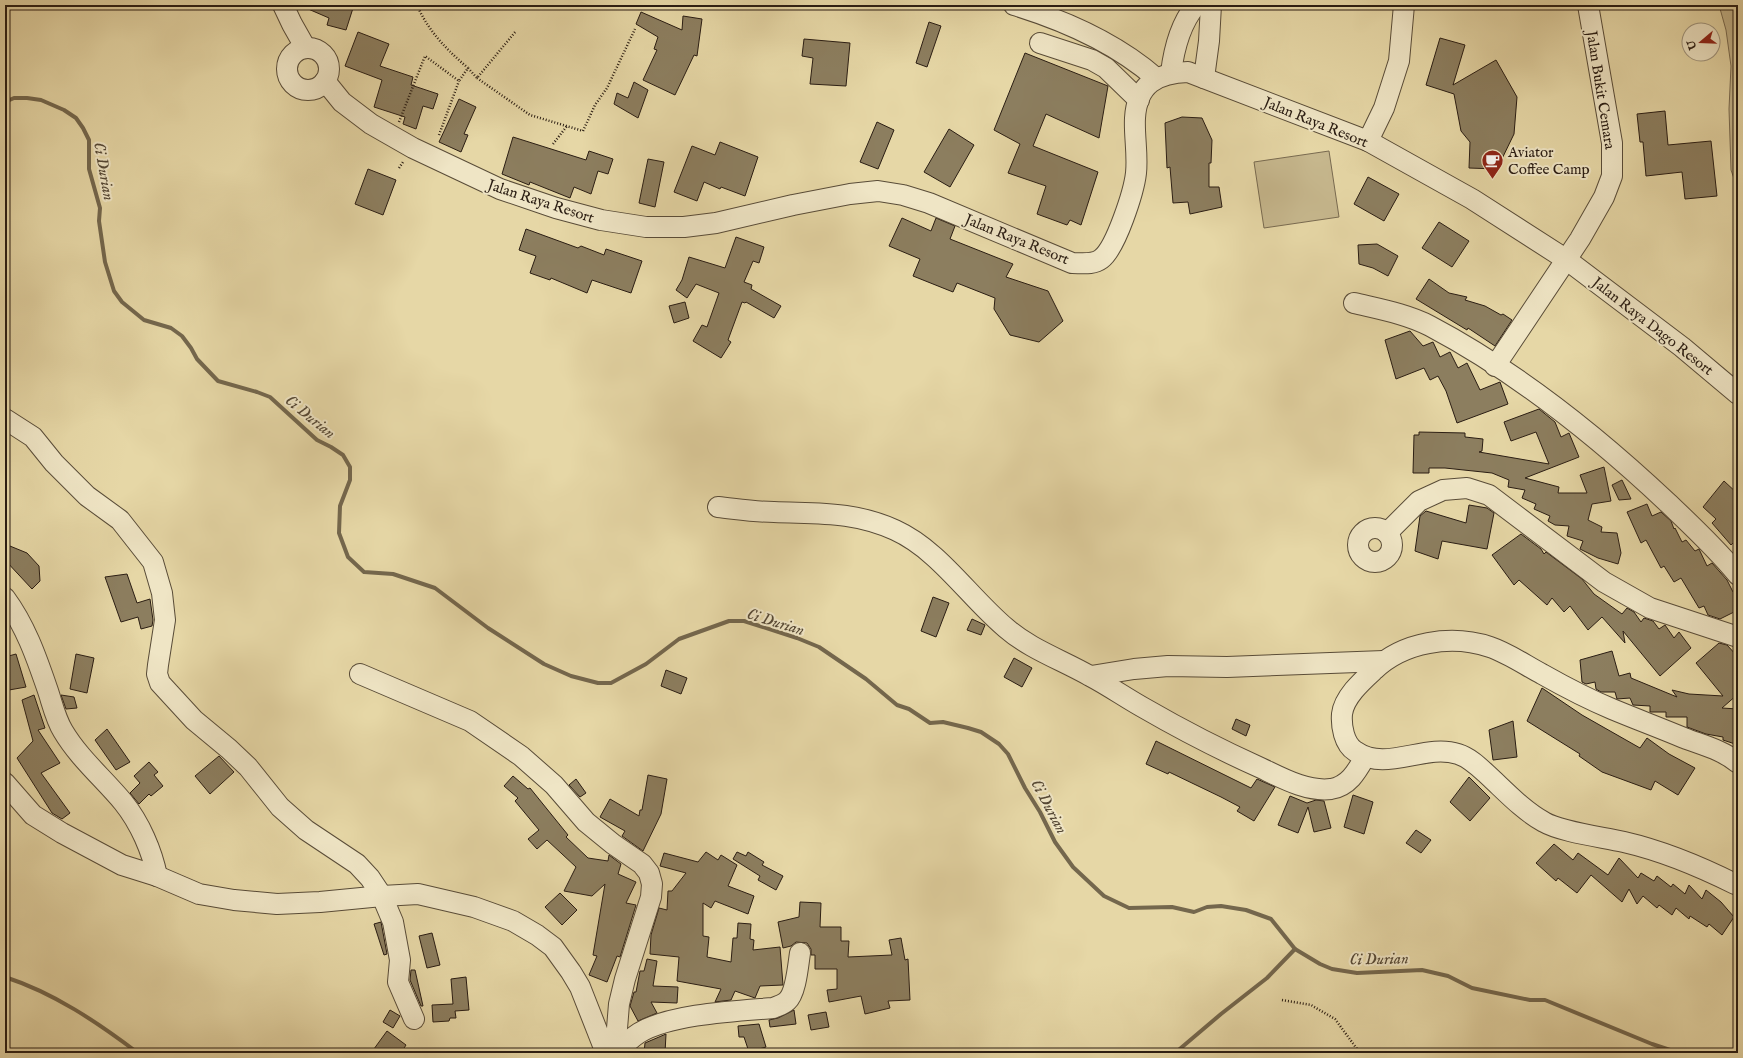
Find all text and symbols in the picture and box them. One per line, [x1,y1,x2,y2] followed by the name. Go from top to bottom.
[1681,22,1721,62] north arrow
[1581,27,1619,151] street label: Jalan Bukit Cemara
[1684,38,1701,53] text: U
[1259,92,1371,152] street label: Jalan Raya Resort
[88,141,118,202] water label: Ci Durian
[1507,143,1590,179] place label: Aviator Coffee Camp
[1479,148,1505,181] cafe icon: Aviator Coffee Camp
[483,175,597,228] street label: Jalan Raya Resort
[960,209,1072,269] street label: Jalan Raya Resort
[1587,272,1717,380] street label: Jalan Raya Dago Resort
[280,391,339,444] water label: Ci Durian
[744,605,807,641] water label: Ci Durian
[1026,776,1071,838] water label: Ci Durian
[1349,949,1409,971] water label: Ci Durian

